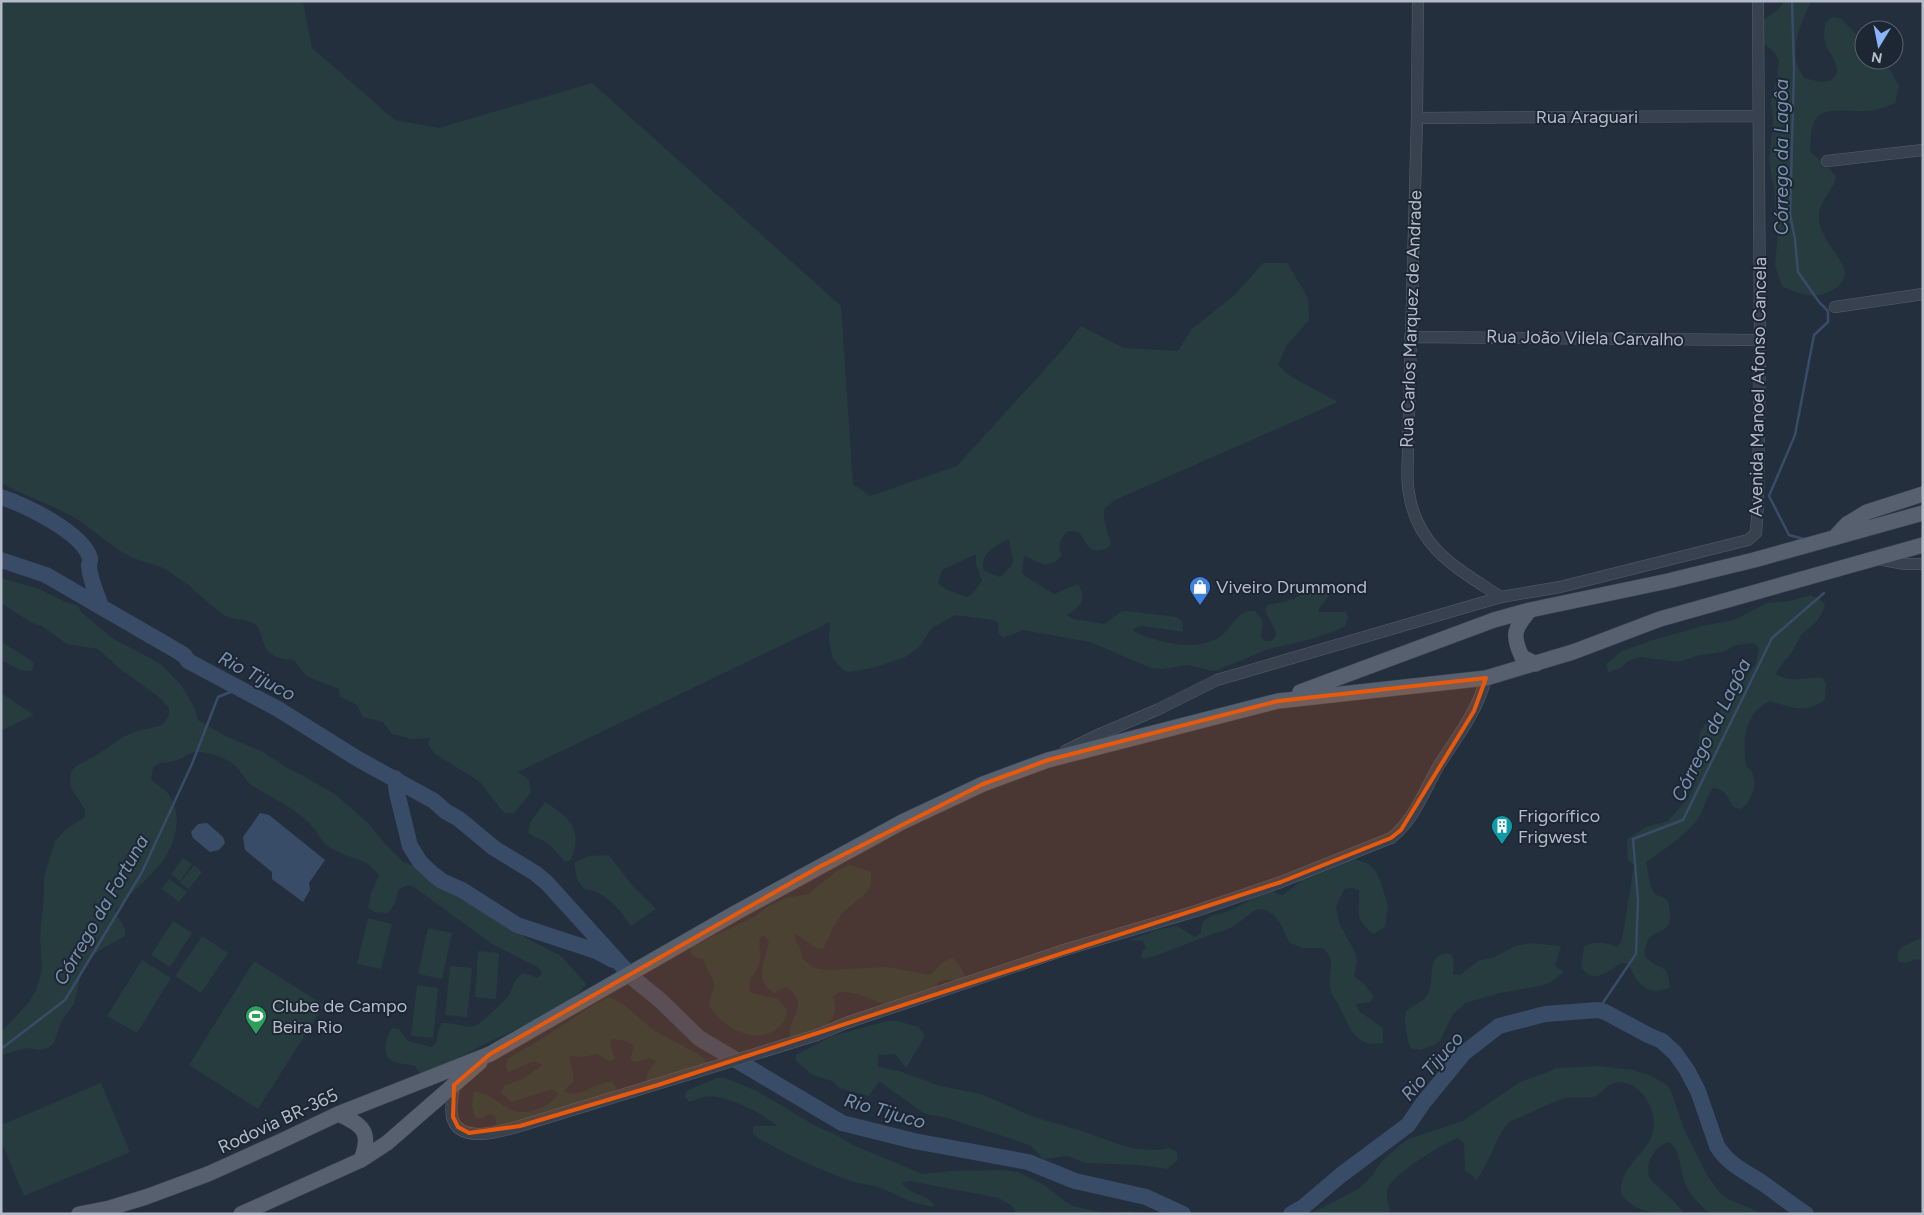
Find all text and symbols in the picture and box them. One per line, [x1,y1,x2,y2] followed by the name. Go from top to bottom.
[1854,20,1904,70] north arrow
[1870,48,1884,67] text: N
[1770,79,1793,235] water label: Córrego da Lagôa
[1536,106,1638,128] street label: Rua Araguari
[1396,190,1426,448] street label: Rua Carlos Marquez de Andrade
[1745,257,1771,517] street label: Avenida Manoel Afonso Cancela
[1486,325,1684,351] street label: Rua João Vilela Carvalho
[1188,575,1212,606] shop icon: Viveiro Drummond
[1216,576,1367,598] place label: Viveiro Drummond
[215,646,299,706] water label: Rio Tijuco
[1666,655,1756,805] water label: Córrego da Lagôa
[1518,805,1600,848] place label: Frigorífico Frigwest
[1490,814,1514,845] building icon: Frigorífico Frigwest
[49,831,153,989] water label: Córrego da Fortuna
[272,995,407,1038] place label: Clube de Campo Beira Rio
[244,1004,268,1035] sports icon: Clube de Campo Beira Rio
[1396,1027,1468,1105] water label: Rio Tijuco
[215,1084,341,1158] street label: Rodovia BR-365
[842,1088,928,1134] water label: Rio Tijuco

